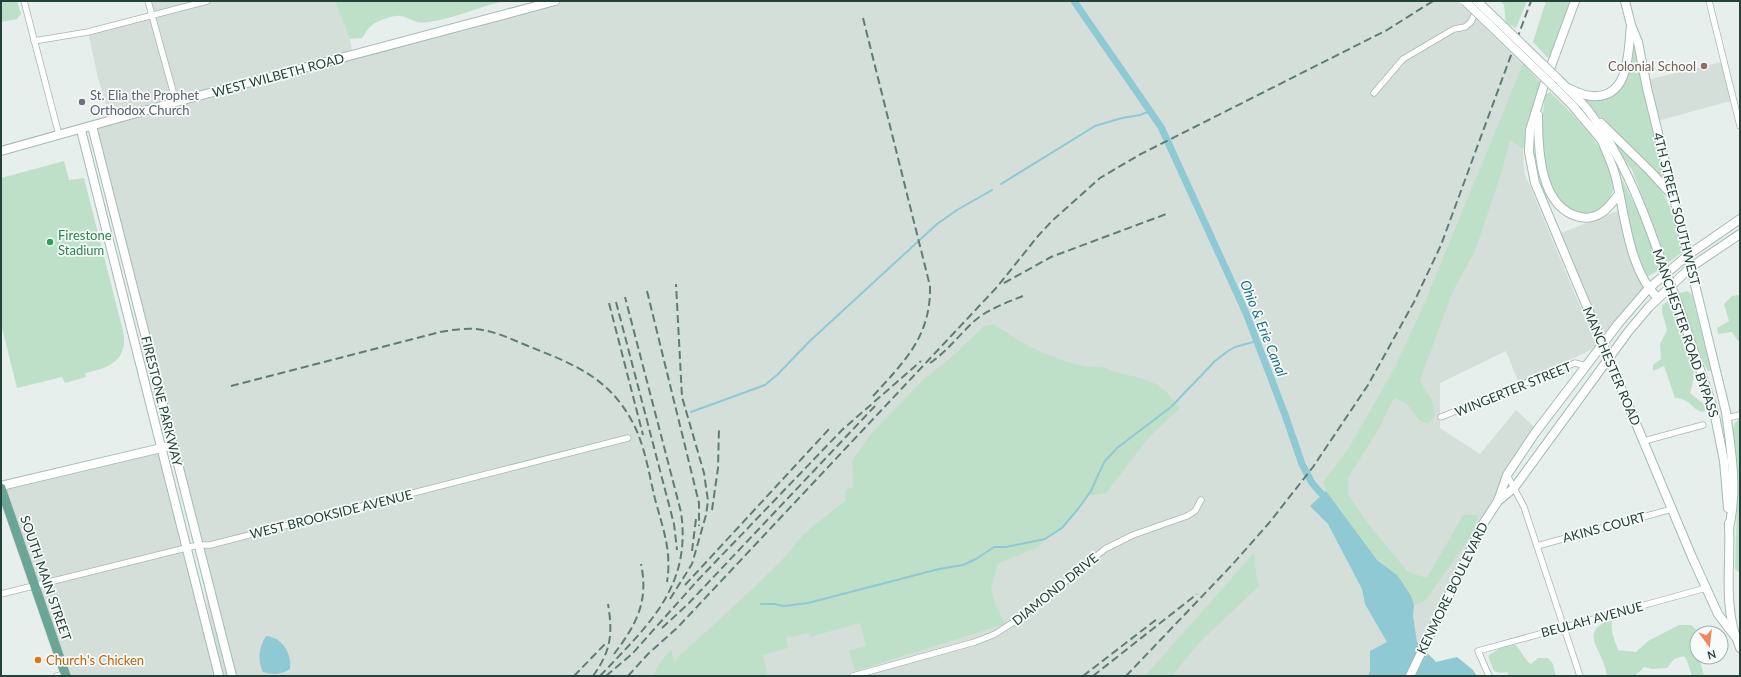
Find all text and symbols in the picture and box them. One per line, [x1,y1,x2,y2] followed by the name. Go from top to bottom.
[210,50,346,100] street label: WEST WILBETH ROAD
[1608,58,1696,74] place label: Colonial School
[1699,61,1709,71] marker: Colonial School
[90,87,199,118] place label: St. Elia the Prophet Orthodox Church
[77,97,87,107] marker: St. Elia the Prophet Orthodox Church
[1650,131,1704,288] street label: 4TH STREET SOUTHWEST
[58,227,112,258] place label: Firestone Stadium
[45,237,55,247] marker: Firestone Stadium
[1650,247,1722,419] street label: MANCHESTER ROAD BYPASS
[1237,277,1291,379] water label: Ohio & Erie Canal
[1580,304,1644,428] street label: MANCHESTER ROAD
[138,334,186,469] street label: FIRESTONE PARKWAY
[1452,358,1574,420] street label: WINGERTER STREET
[248,486,414,542] street label: WEST BROOKSIDE AVENUE
[1561,508,1648,546] street label: AKINS COURT
[17,513,75,643] street label: SOUTH MAIN STREET
[1413,519,1491,657] street label: KENMORE BOULEVARD
[1009,549,1101,629] street label: DIAMOND DRIVE
[1539,598,1645,640] street label: BEULAH AVENUE
[1689,625,1729,665] north arrow
[1706,648,1717,663] text: N
[46,652,144,668] place label: Church's Chicken
[33,655,43,665] marker: Church's Chicken

